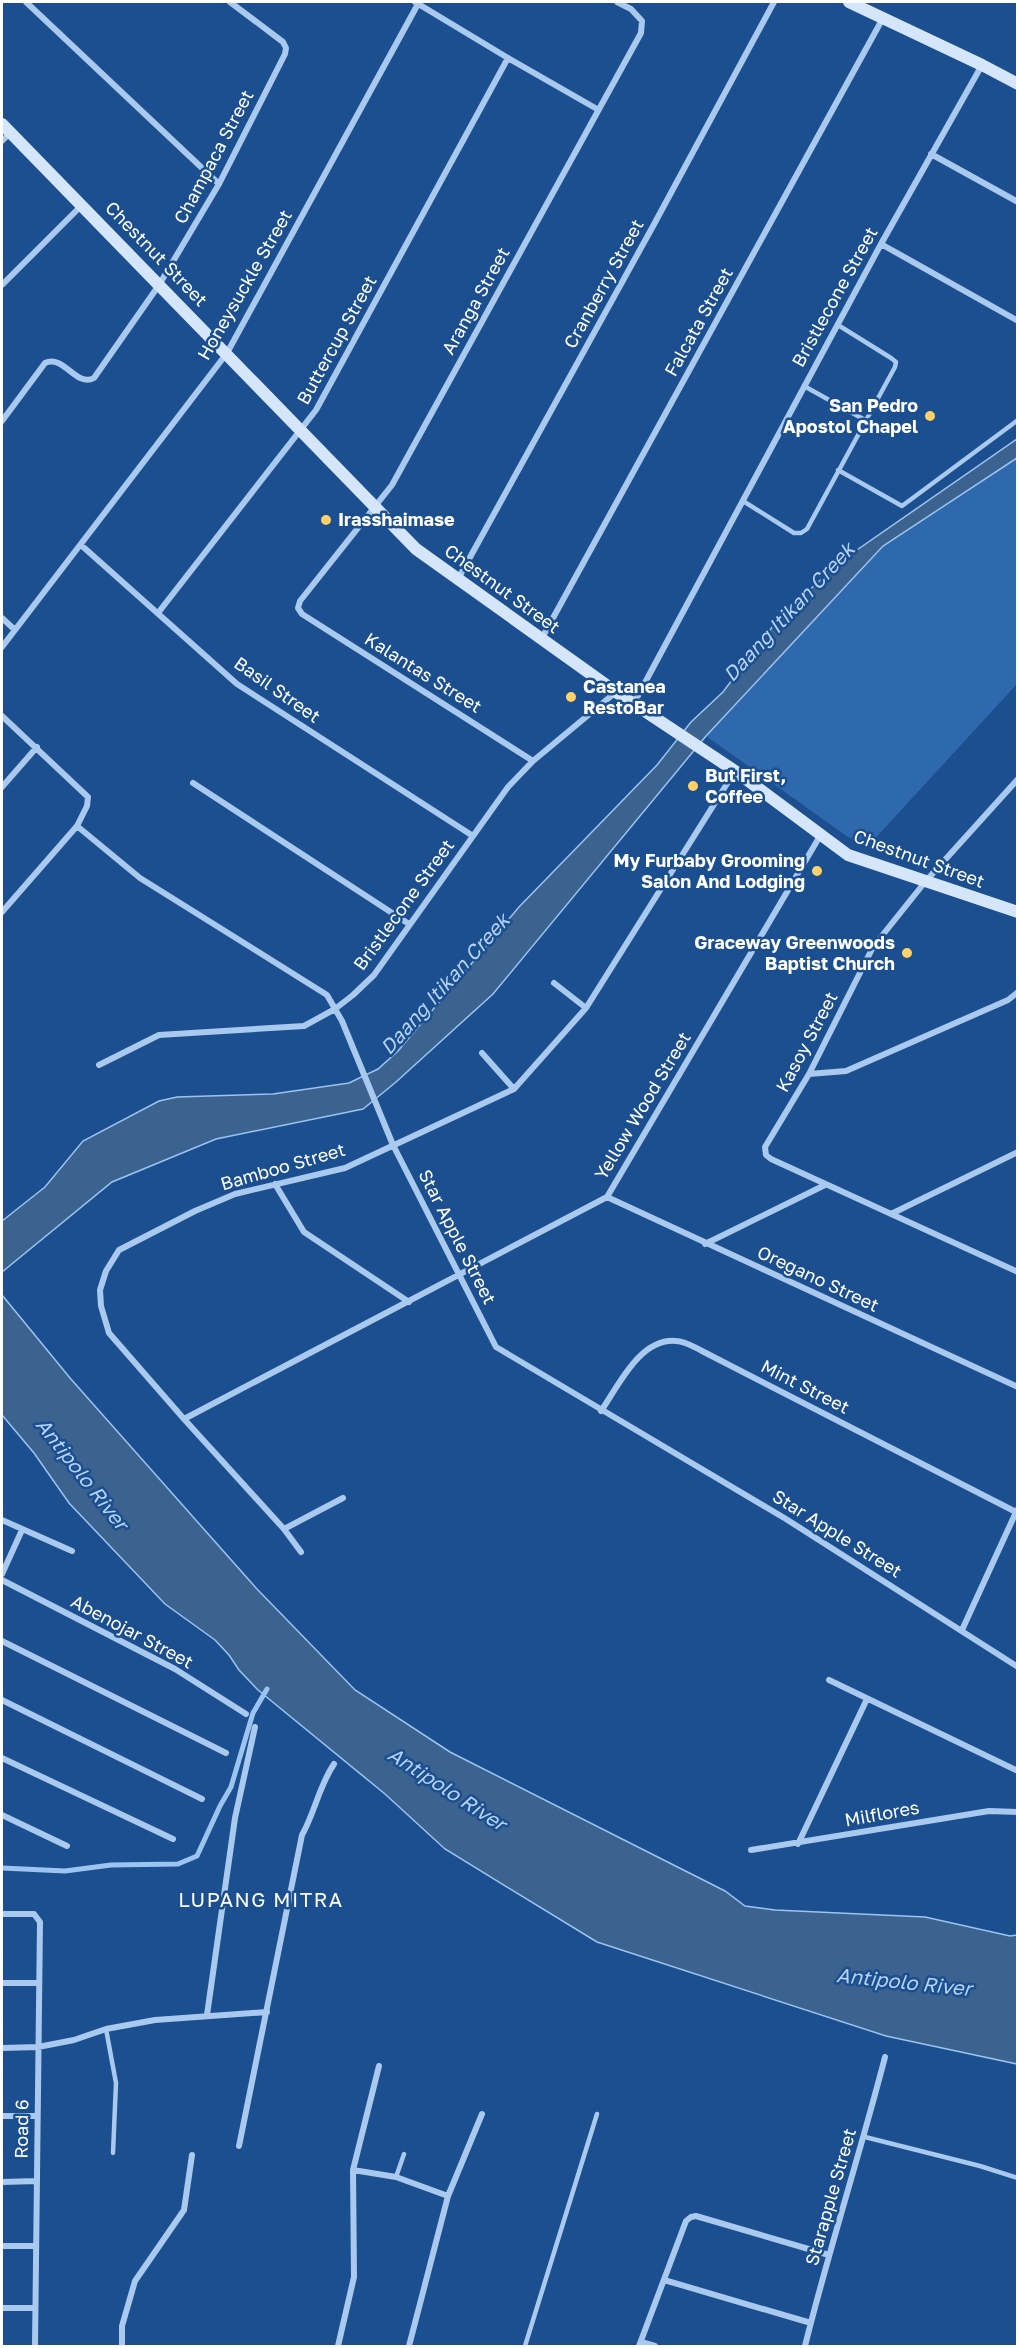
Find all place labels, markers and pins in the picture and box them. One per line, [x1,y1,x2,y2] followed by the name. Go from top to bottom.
[783,394,918,437] place label: San Pedro Apostol Chapel
[923,409,937,423] marker: San Pedro Apostol Chapel
[338,508,455,530] place label: Irasshaimase
[319,513,333,527] marker: Irasshaimase
[583,675,666,718] place label: Castanea RestoBar
[564,690,578,704] marker: Castanea RestoBar
[705,764,786,807] place label: But First, Coffee
[686,779,700,793] marker: But First, Coffee
[613,849,805,892] place label: My Furbaby Grooming Salon And Lodging
[810,864,824,878] marker: My Furbaby Grooming Salon And Lodging
[694,931,895,974] place label: Graceway Greenwoods Baptist Church
[900,946,914,960] marker: Graceway Greenwoods Baptist Church

